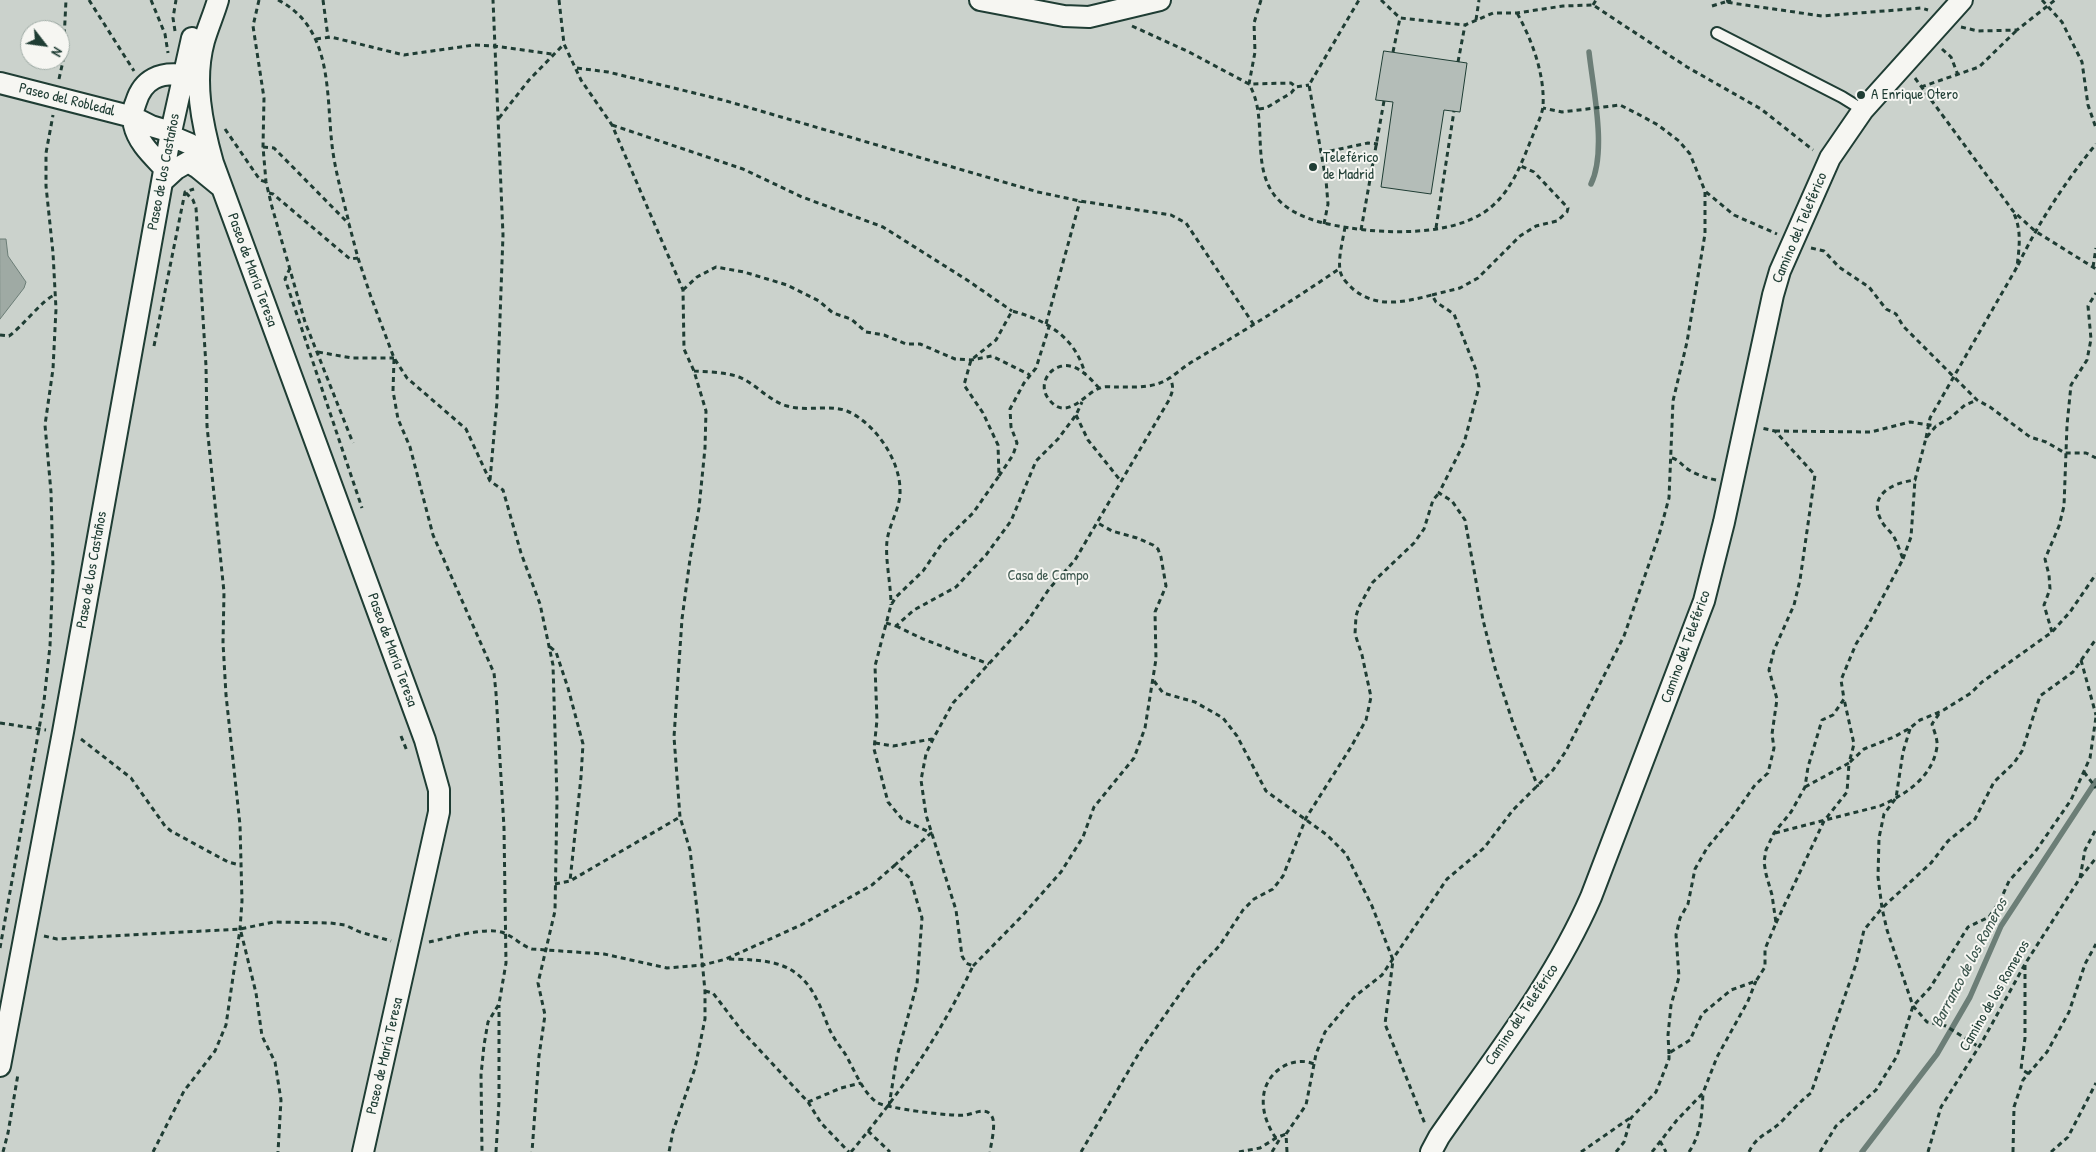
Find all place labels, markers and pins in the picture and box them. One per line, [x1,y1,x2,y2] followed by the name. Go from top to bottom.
[1871,86,1958,104] place label: A Enrique Otero
[1855,89,1867,101] marker: A Enrique Otero
[1323,149,1378,184] place label: Teleférico de Madrid
[1307,161,1319,173] marker: Teleférico de Madrid

